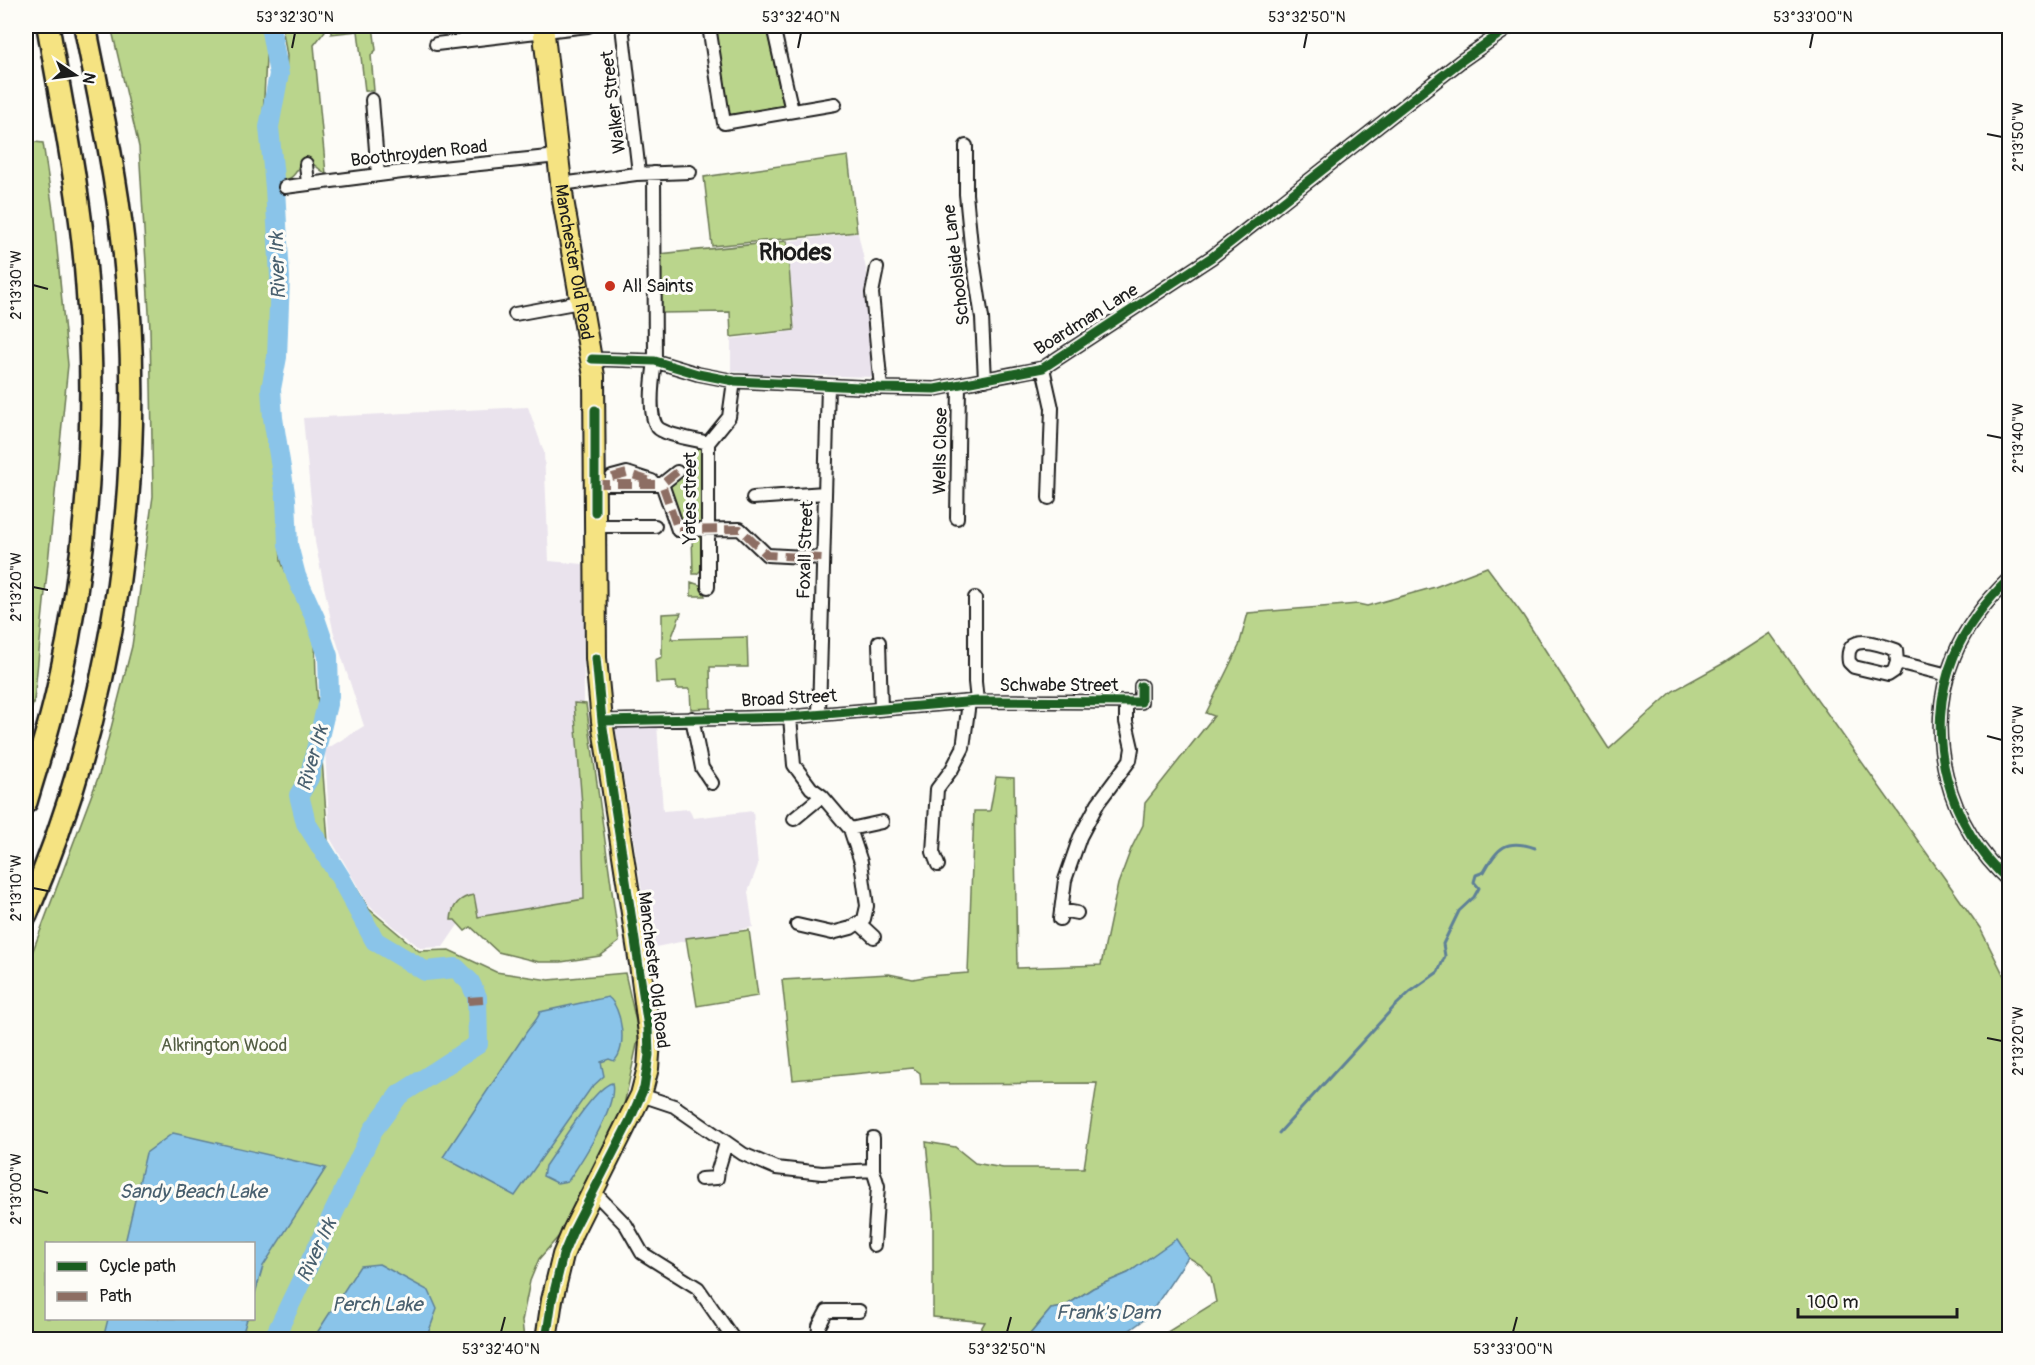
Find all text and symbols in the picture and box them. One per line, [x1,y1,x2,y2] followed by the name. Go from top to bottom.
[256,8,334,27] text: 53°32'30"N
[762,8,840,27] text: 53°32'40"N
[1268,8,1346,27] text: 53°32'50"N
[1773,8,1853,27] text: 53°33'00"N
[45,45,105,105] north arrow
[596,48,631,155] street label: Walker Street
[78,71,100,86] text: N
[2009,102,2028,172] text: 2°13'50"W
[349,135,489,172] street label: Boothroyden Road
[549,183,598,342] street label: Manchester Old Road
[938,203,975,327] street label: Schoolside Lane
[264,230,291,300] water label: River Irk
[759,238,832,267] district label: Rhodes
[7,250,26,320] text: 2°13'30"W
[622,275,693,298] place label: All Saints
[1030,278,1143,360] street label: Boardman Lane
[603,279,617,293] marker: All Saints
[2009,403,2028,473] text: 2°13'40"W
[928,407,953,495] street label: Wells Close
[679,451,702,545] street label: Yates street
[792,500,819,599] street label: Foxall Street
[7,552,26,622] text: 2°13'20"W
[999,674,1119,697] street label: Schwabe Street
[741,684,838,712] street label: Broad Street
[2009,705,2028,775] text: 2°13'30"W
[291,721,334,794] water label: River Irk
[7,854,26,922] text: 2°13'10"W
[632,890,675,1050] street label: Manchester Old Road
[2009,1006,2028,1076] text: 2°13'20"W
[161,1034,287,1057] park label: Alkrington Wood
[7,1153,26,1225] text: 2°13'00"W
[119,1179,269,1204] water label: Sandy Beach Lake
[291,1213,343,1286] water label: River Irk
[45,1242,255,1320] legend
[99,1255,176,1278] text: Cycle path
[1798,1281,1957,1319] scale bar
[99,1285,132,1308] text: Path
[1807,1291,1859,1314] text: 100 m
[332,1292,424,1317] water label: Perch Lake
[1056,1300,1161,1325] water label: Frank's Dam
[462,1340,540,1359] text: 53°32'40"N
[968,1340,1046,1359] text: 53°32'50"N
[1473,1340,1553,1359] text: 53°33'00"N

